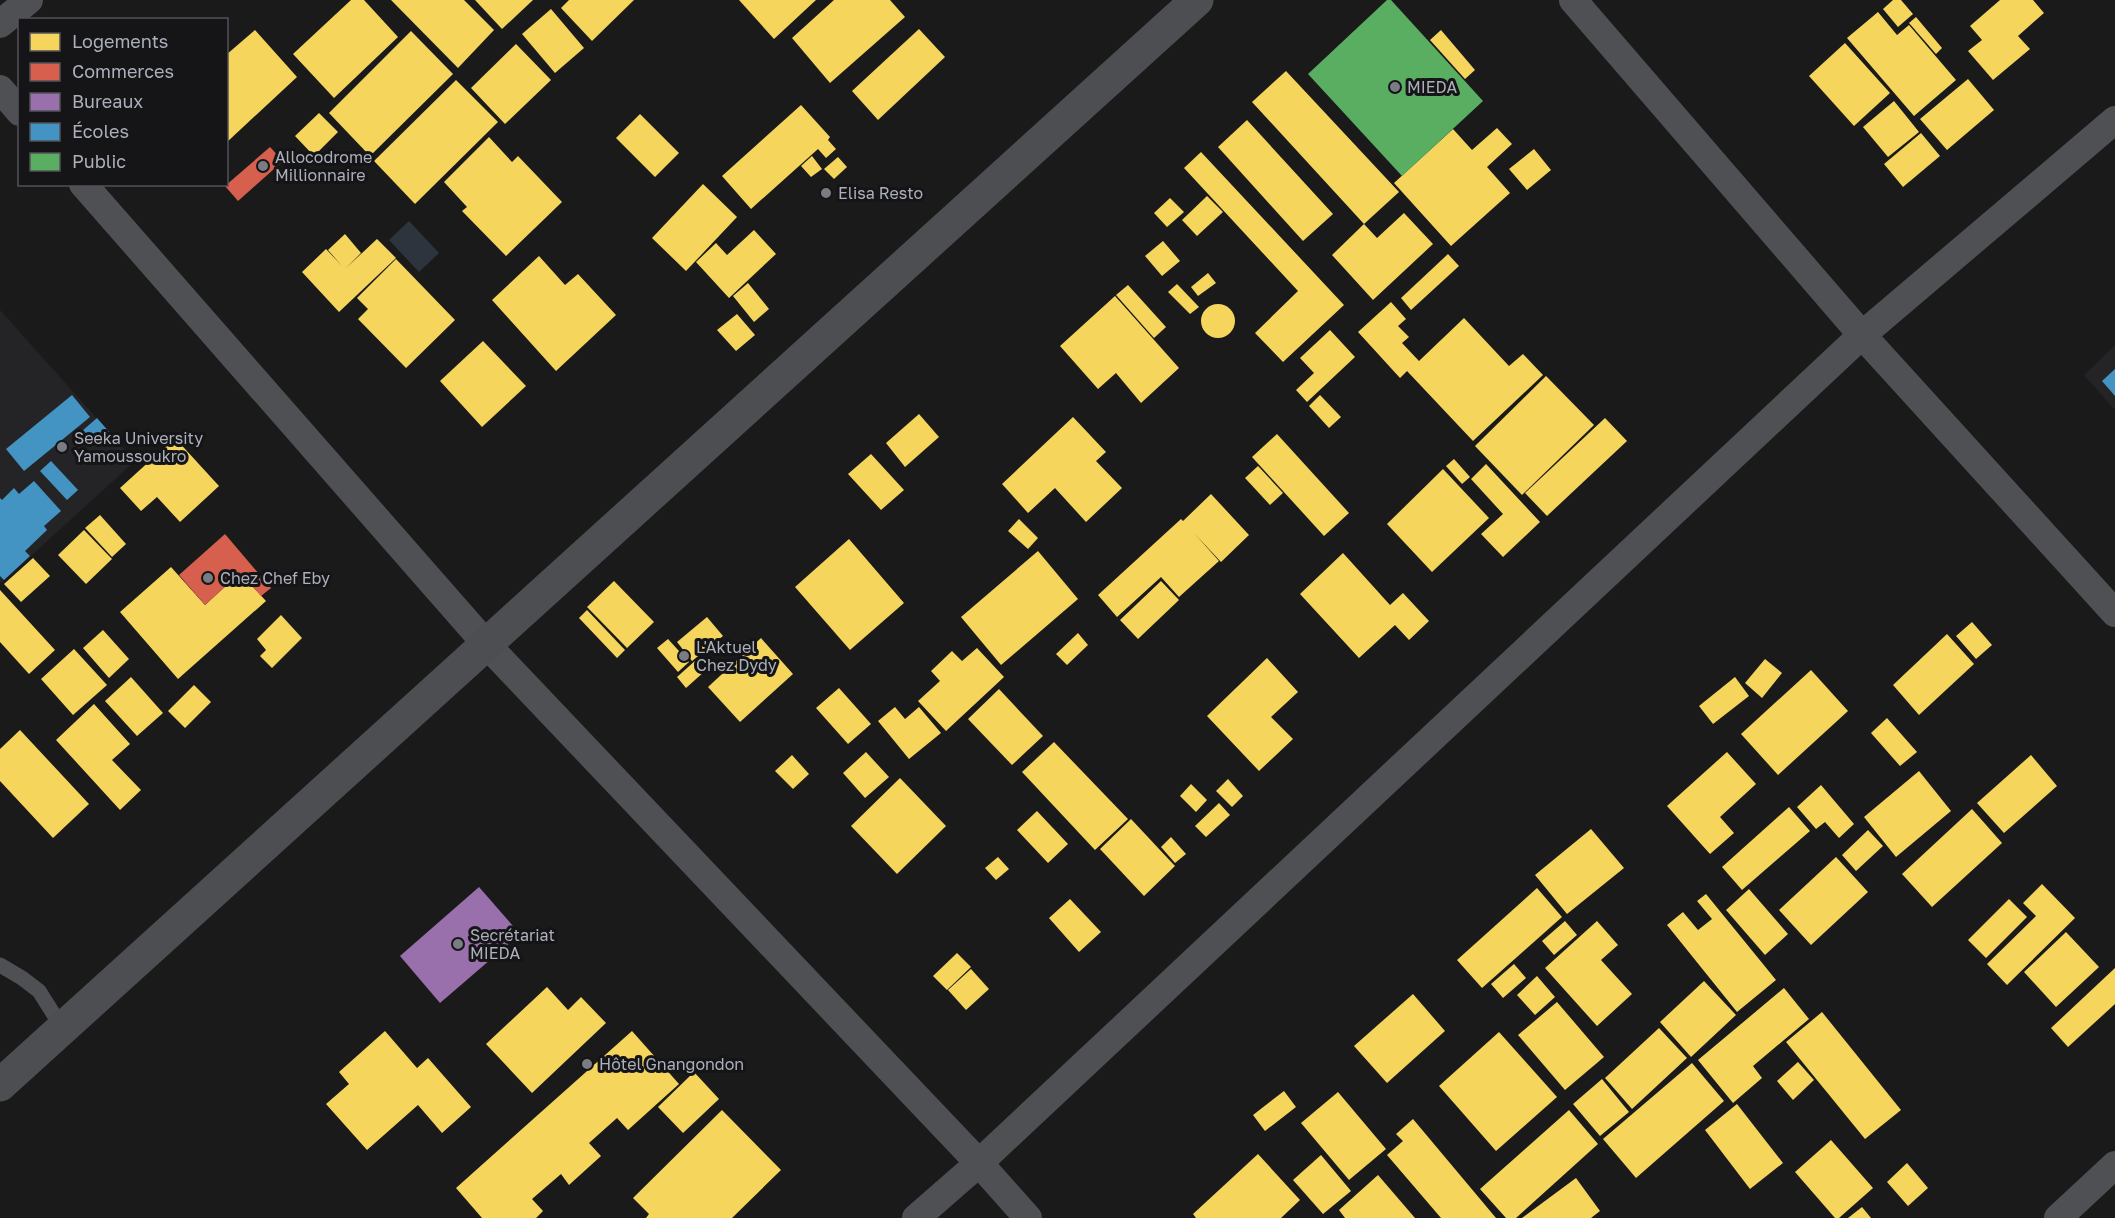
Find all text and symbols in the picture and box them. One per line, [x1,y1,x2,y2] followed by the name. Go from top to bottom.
[18,18,228,186] legend
[72,30,168,52] text: Logements
[72,60,174,82] text: Commerces
[1407,77,1457,97] place label: MIEDA
[1388,80,1402,94] marker: MIEDA
[72,90,143,112] text: Bureaux
[72,120,129,142] text: Écoles
[275,147,372,185] place label: Allocodrome Millionnaire
[72,150,126,172] text: Public
[256,159,270,173] marker: Allocodrome Millionnaire
[838,183,923,203] place label: Elisa Resto
[819,186,833,200] marker: Elisa Resto
[74,428,203,466] place label: Seeka University Yamoussoukro
[55,440,69,454] marker: Seeka University Yamoussoukro
[220,568,330,588] place label: Chez Chef Eby
[201,571,215,585] marker: Chez Chef Eby
[696,637,777,675] place label: L'Aktuel Chez Dydy
[677,649,691,663] marker: L'Aktuel Chez Dydy
[470,925,555,963] place label: Secrétariat MIEDA
[451,937,465,951] marker: Secrétariat MIEDA
[599,1054,744,1074] place label: Hôtel Gnangondon
[580,1057,594,1071] marker: Hôtel Gnangondon

